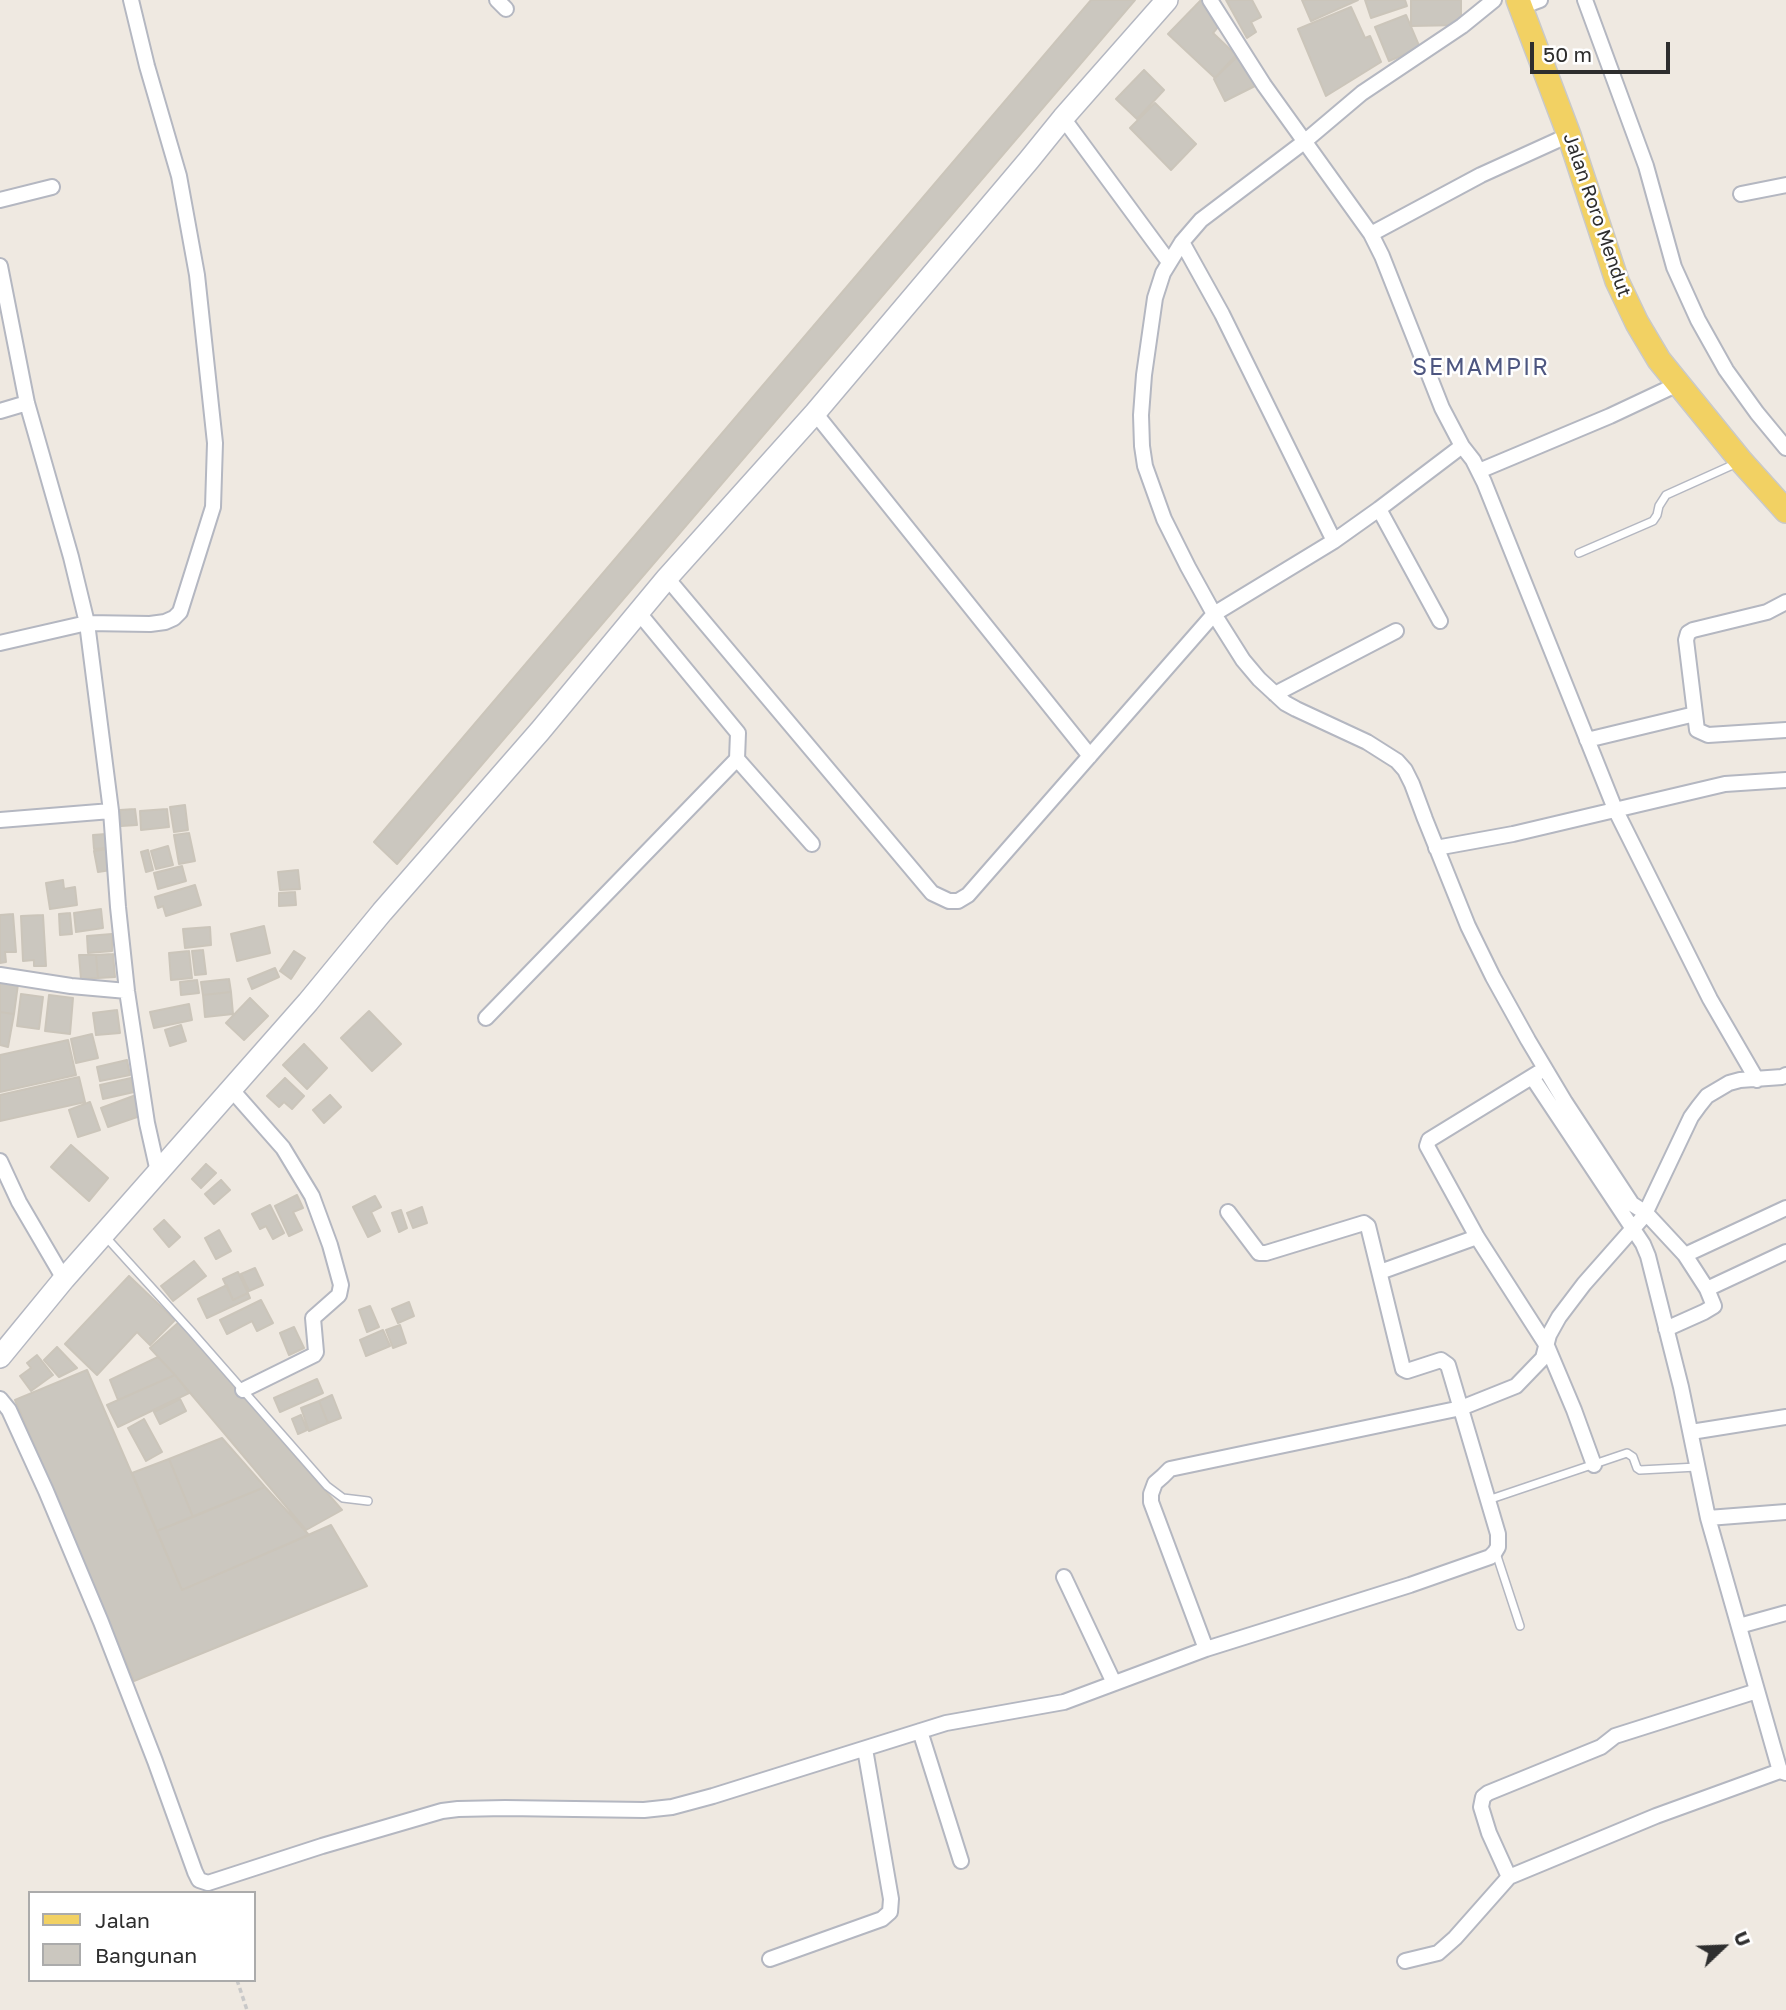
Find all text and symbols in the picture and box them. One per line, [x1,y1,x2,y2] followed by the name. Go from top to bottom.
[1534,28,1674,72] scale bar
[1543,41,1592,67] text: 50 m
[1558,130,1636,300] street label: Jalan Roro Mendut
[1413,354,1549,382] district label: SEMAMPIR
[28,1891,256,1982] legend
[95,1907,150,1933] text: Jalan
[1688,1912,1758,1982] north arrow
[1729,1928,1756,1949] text: U
[95,1942,197,1968] text: Bangunan

